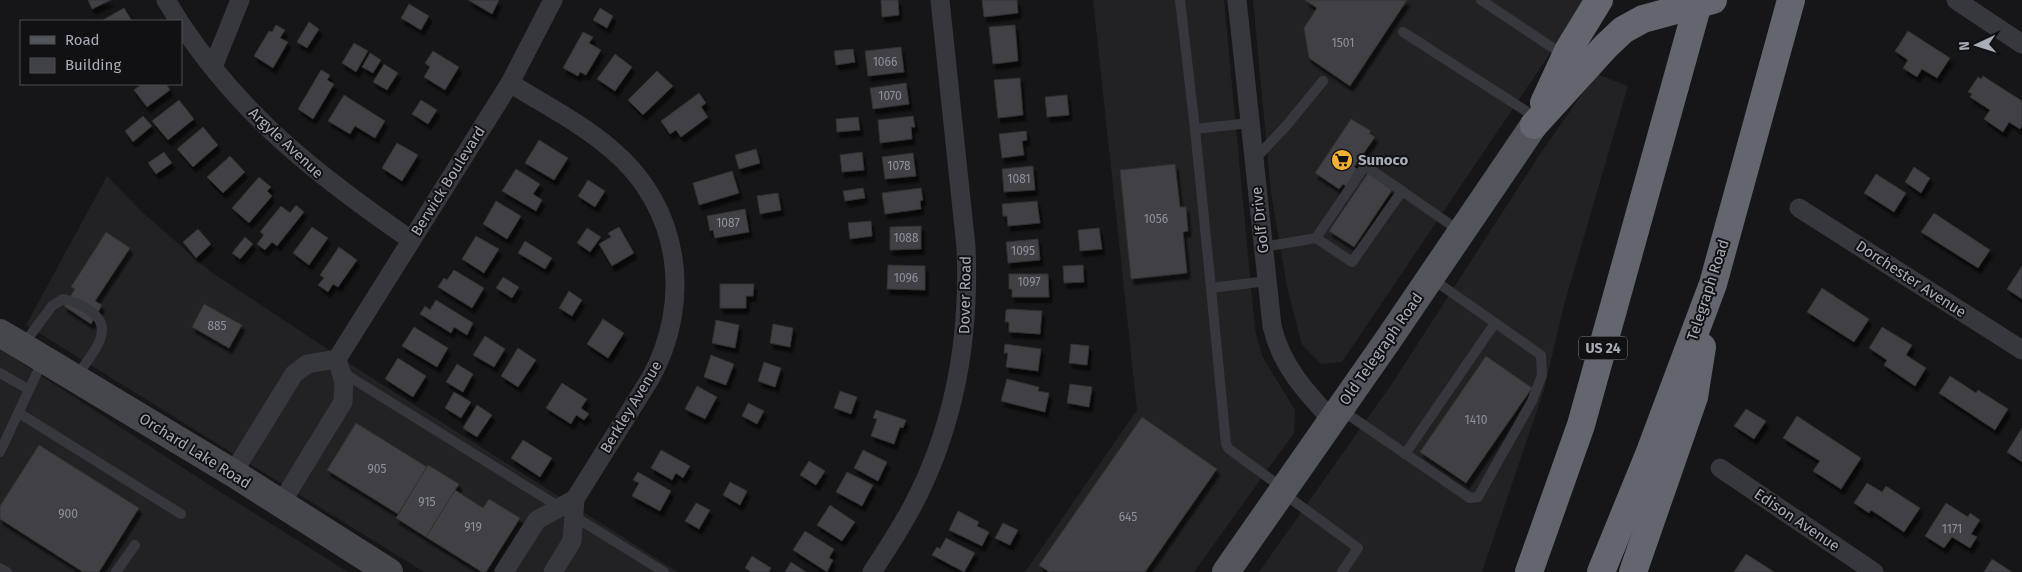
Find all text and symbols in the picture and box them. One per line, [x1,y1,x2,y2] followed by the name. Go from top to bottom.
[20,20,182,85] legend
[1952,20,2002,70] north arrow
[65,31,100,49] text: Road
[1332,36,1354,50] house number: 1501
[1956,41,1973,51] text: N
[873,55,897,69] house number: 1066
[65,56,121,74] text: Building
[878,89,902,103] house number: 1070
[245,104,327,182] street label: Argyle Avenue
[407,123,489,239] street label: Berwick Boulevard
[1330,148,1354,172] supermarket icon: Sunoco
[1358,151,1408,169] place label: Sunoco
[887,159,911,173] house number: 1078
[1007,172,1031,186] house number: 1081
[1248,186,1272,254] street label: Golf Drive
[1144,212,1168,226] house number: 1056
[716,216,740,230] house number: 1087
[893,231,919,245] house number: 1088
[1683,237,1733,343] street label: Telegraph Road
[1852,237,1970,321] street label: Dorchester Avenue
[1011,244,1035,258] house number: 1095
[955,256,975,334] street label: Dover Road
[894,271,918,285] house number: 1096
[1017,275,1041,289] house number: 1097
[1336,289,1426,409] street label: Old Telegraph Road
[207,319,227,333] house number: 885
[1579,336,1627,359] road number: US 24
[596,358,666,456] street label: Berkley Avenue
[136,409,254,493] street label: Orchard Lake Road
[1465,413,1488,427] house number: 1410
[367,462,387,476] house number: 905
[1751,485,1843,555] street label: Edison Avenue
[418,495,436,509] house number: 915
[58,507,78,521] house number: 900
[1119,510,1137,524] house number: 645
[464,520,482,534] house number: 919
[1942,522,1962,536] house number: 1171

